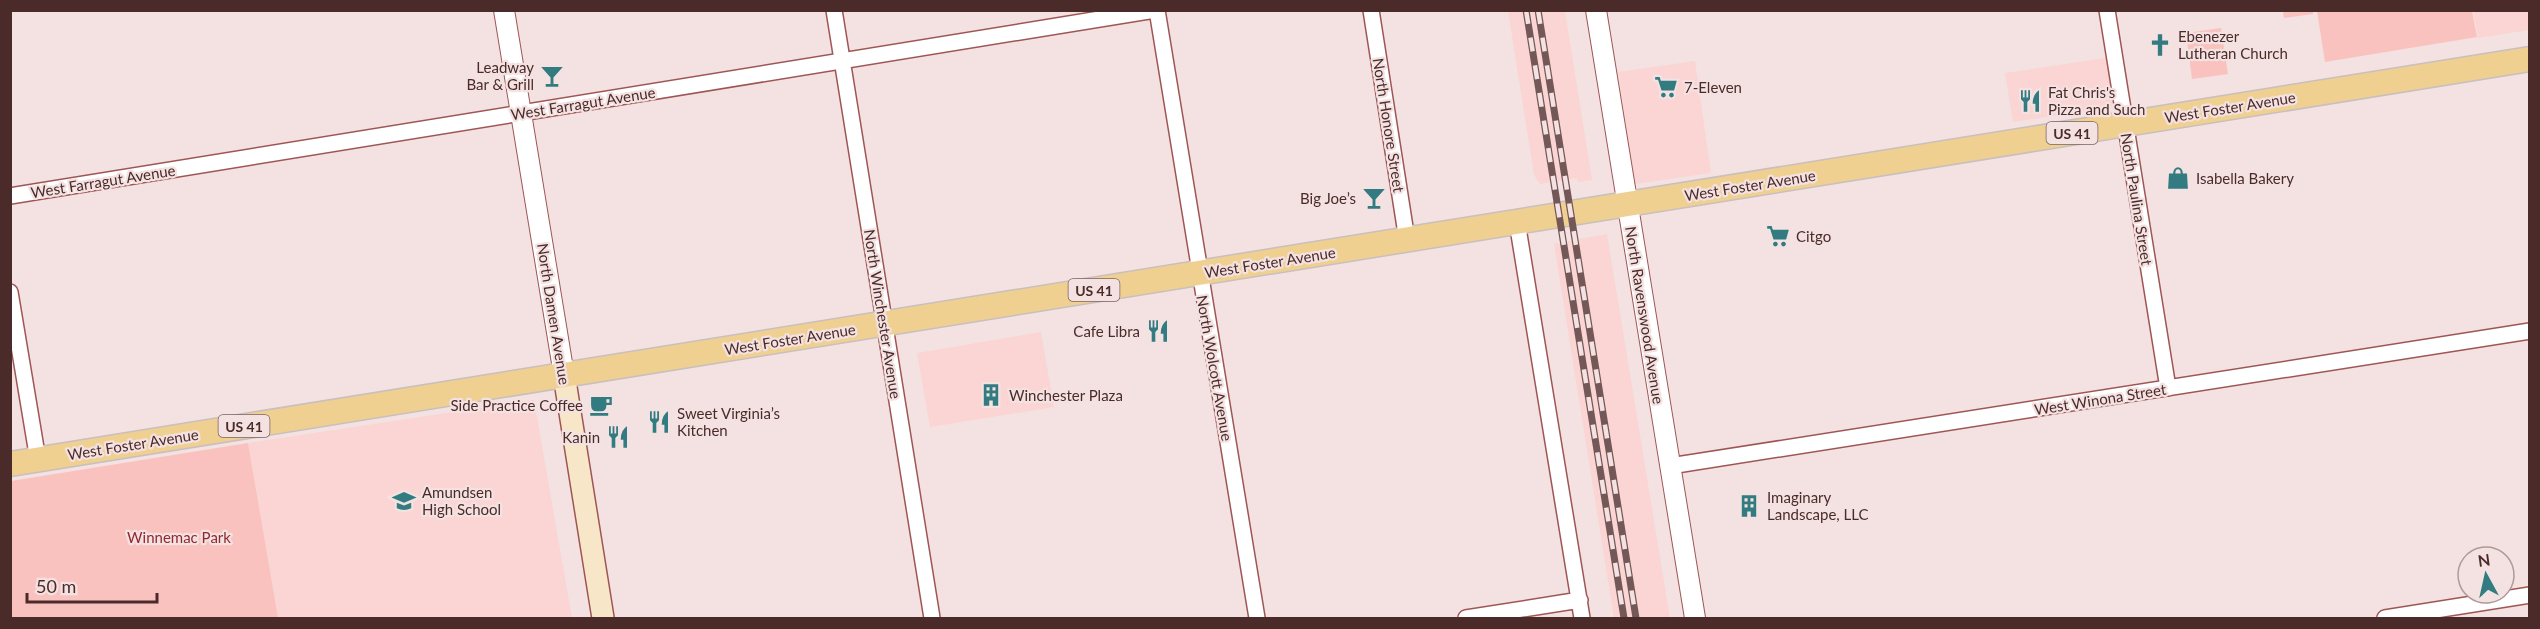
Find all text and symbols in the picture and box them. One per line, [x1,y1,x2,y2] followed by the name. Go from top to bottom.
[2178,27,2288,62] place label: Ebenezer Lutheran Church
[2147,32,2173,58] church icon: Ebenezer Lutheran Church
[1369,57,1409,194] street label: North Honore Street
[466,58,534,93] place label: Leadway Bar & Grill
[539,63,565,89] bar icon: Leadway Bar & Grill
[1653,74,1679,100] supermarket icon: 7-Eleven
[1684,78,1742,96] place label: 7-Eleven
[509,83,657,123] street label: West Farragut Avenue
[2048,83,2145,118] place label: Fat Chris's Pizza and Such
[2017,88,2043,114] restaurant icon: Fat Chris's Pizza and Such
[2163,88,2297,126] street label: West Foster Avenue
[2046,122,2098,144] road number: US 41
[2118,132,2156,267] street label: North Paulina Street
[29,161,177,201] street label: West Farragut Avenue
[2165,165,2191,191] shop icon: Isabella Bakery
[1683,166,1817,204] street label: West Foster Avenue
[2196,169,2294,187] place label: Isabella Bakery
[1361,185,1387,211] bar icon: Big Joe’s
[1300,189,1356,207] place label: Big Joe’s
[1765,223,1791,249] supermarket icon: Citgo
[1622,225,1668,405] street label: North Ravenswood Avenue
[1796,227,1831,245] place label: Citgo
[861,228,905,400] street label: North Winchester Avenue
[534,242,574,386] street label: North Damen Avenue
[1203,243,1337,281] street label: West Foster Avenue
[1068,279,1120,301] road number: US 41
[1193,294,1237,442] street label: North Wolcott Avenue
[1145,318,1171,344] restaurant icon: Cafe Libra
[723,320,857,358] street label: West Foster Avenue
[1073,322,1140,340] place label: Cafe Libra
[2033,380,2168,418] street label: West Winona Street
[978,382,1004,408] building icon: Winchester Plaza
[1009,386,1123,404] place label: Winchester Plaza
[588,392,614,418] cafe icon: Side Practice Coffee
[451,396,583,414] place label: Side Practice Coffee
[677,404,780,439] place label: Sweet Virginia’s Kitchen
[646,409,672,435] restaurant icon: Sweet Virginia’s Kitchen
[218,415,270,437] road number: US 41
[605,424,631,450] restaurant icon: Kanin
[66,425,200,463] street label: West Foster Avenue
[562,428,600,446] place label: Kanin
[422,483,501,518] place label: Amundsen High School
[391,488,417,514] school or university icon: Amundsen High School
[1767,488,1869,523] place label: Imaginary Landscape, LLC
[1736,493,1762,519] building icon: Imaginary Landscape, LLC
[127,528,231,546] park label: Winnemac Park
[2456,545,2516,605] north arrow
[2476,549,2491,570] text: N
[27,566,158,604] scale bar
[36,575,76,597] text: 50 m

